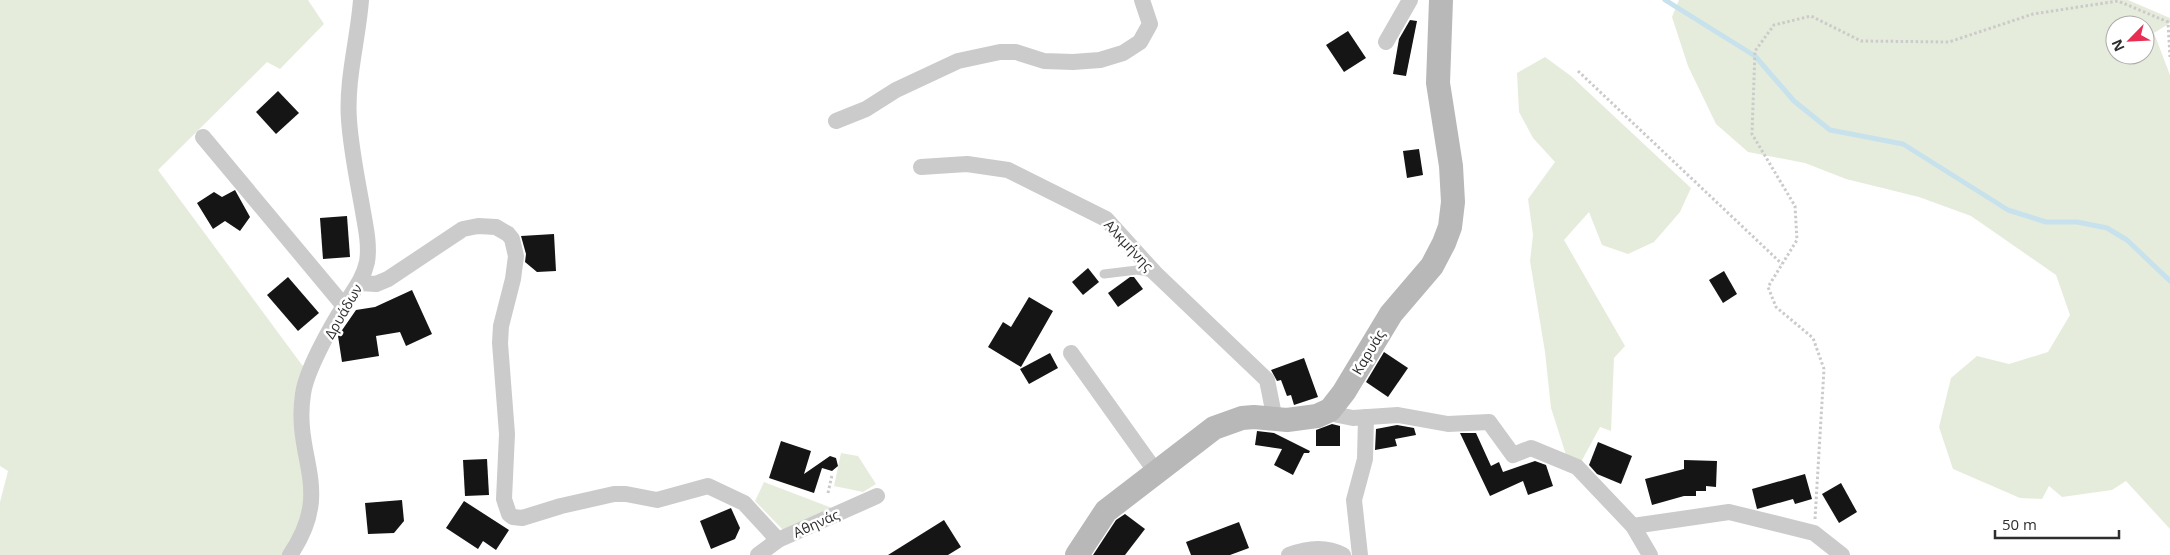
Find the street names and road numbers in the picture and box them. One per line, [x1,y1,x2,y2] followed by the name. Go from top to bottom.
[1100,215,1158,275] street label: Αλκμήνης
[320,280,366,342] street label: Δρυάδων
[1347,326,1389,378] street label: Καρυάς
[790,504,842,542] street label: Αθηνάς

